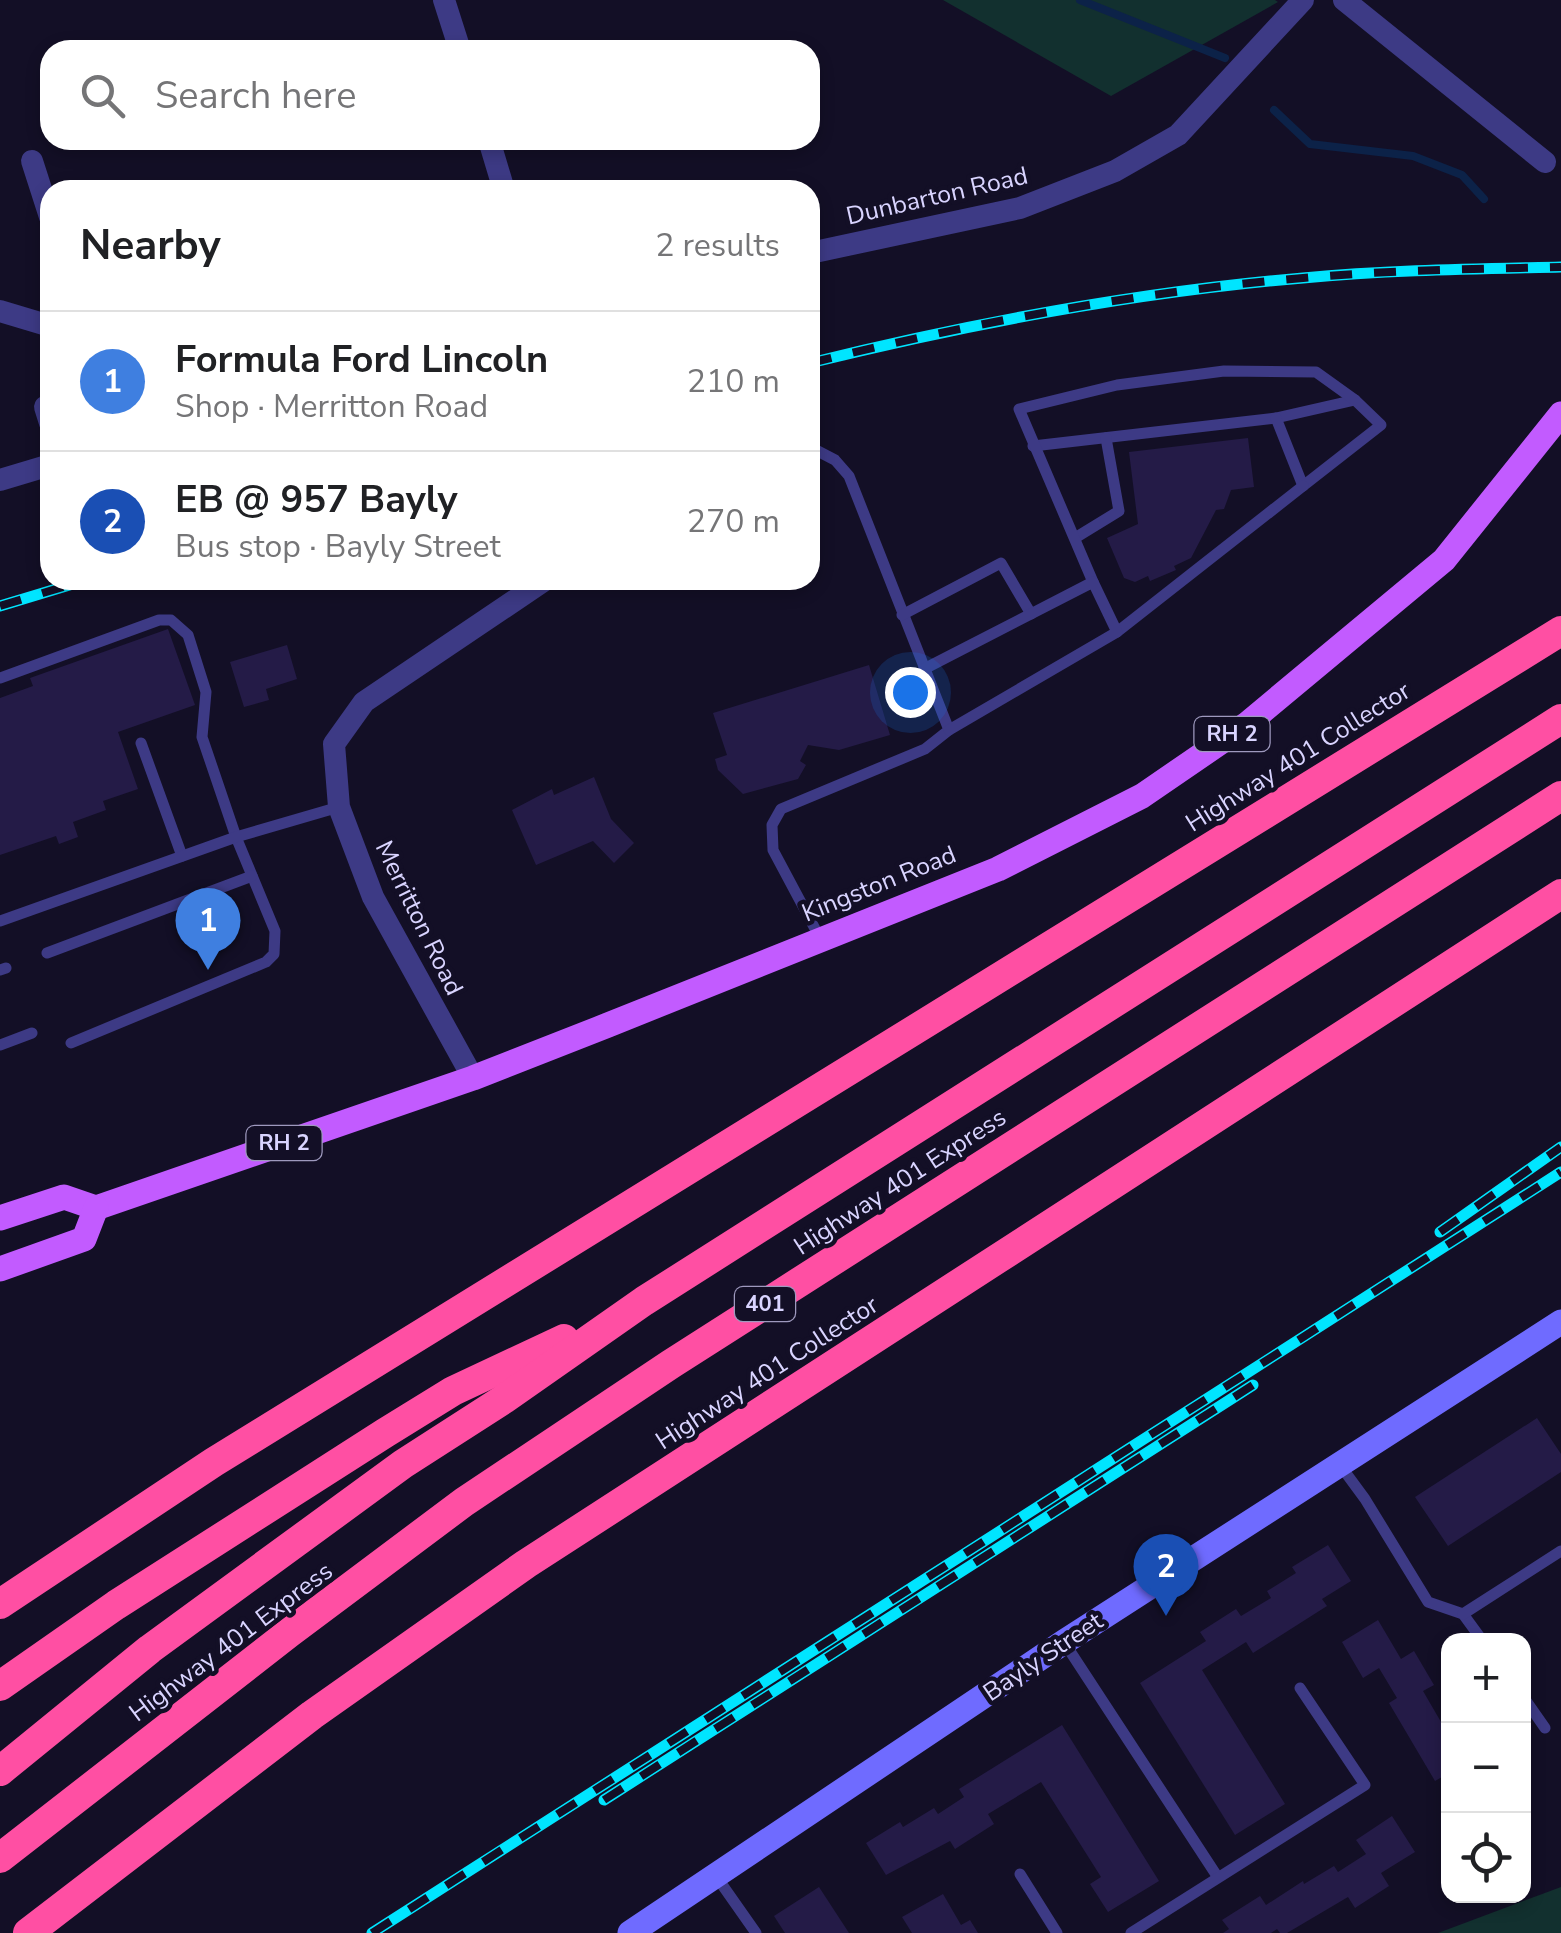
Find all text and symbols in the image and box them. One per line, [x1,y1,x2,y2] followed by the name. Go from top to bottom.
[40,40,820,150] search box
[75,68,130,123] icon: search
[155,70,356,121] text: Search here
[843,159,1031,233] street label: Dunbarton Road
[80,217,221,274] text: Nearby
[655,224,780,267] text: 2 results
[175,334,548,385] text: Formula Ford Lincoln
[103,360,122,403] text: 1
[687,360,780,403] text: 210 m
[175,385,488,428] text: Shop · Merritton Road
[175,474,457,525] text: EB @ 957 Bayly
[103,500,122,543] text: 2
[687,500,780,543] text: 270 m
[175,525,501,568] text: Bus stop · Bayly Street
[885,667,936,718] your location
[1179,674,1417,840] street label: Highway 401 Collector
[1194,717,1270,751] road number: RH 2
[367,835,471,1001] street label: Merritton Road
[797,838,961,930] street label: Kingston Road
[176,888,240,970] pin: 1
[787,1101,1013,1263] street label: Highway 401 Express
[246,1126,322,1160] road number: RH 2
[735,1287,795,1321] road number: 401
[649,1288,885,1458] street label: Highway 401 Collector
[1134,1534,1198,1616] pin: 2
[122,1554,340,1730] street label: Highway 401 Express
[977,1604,1110,1710] street label: Bayly Street
[1441,1633,1531,1903] map controls
[1441,1633,1531,1723] button: +
[1441,1723,1531,1813] button: −
[1441,1813,1531,1903] button: locate

